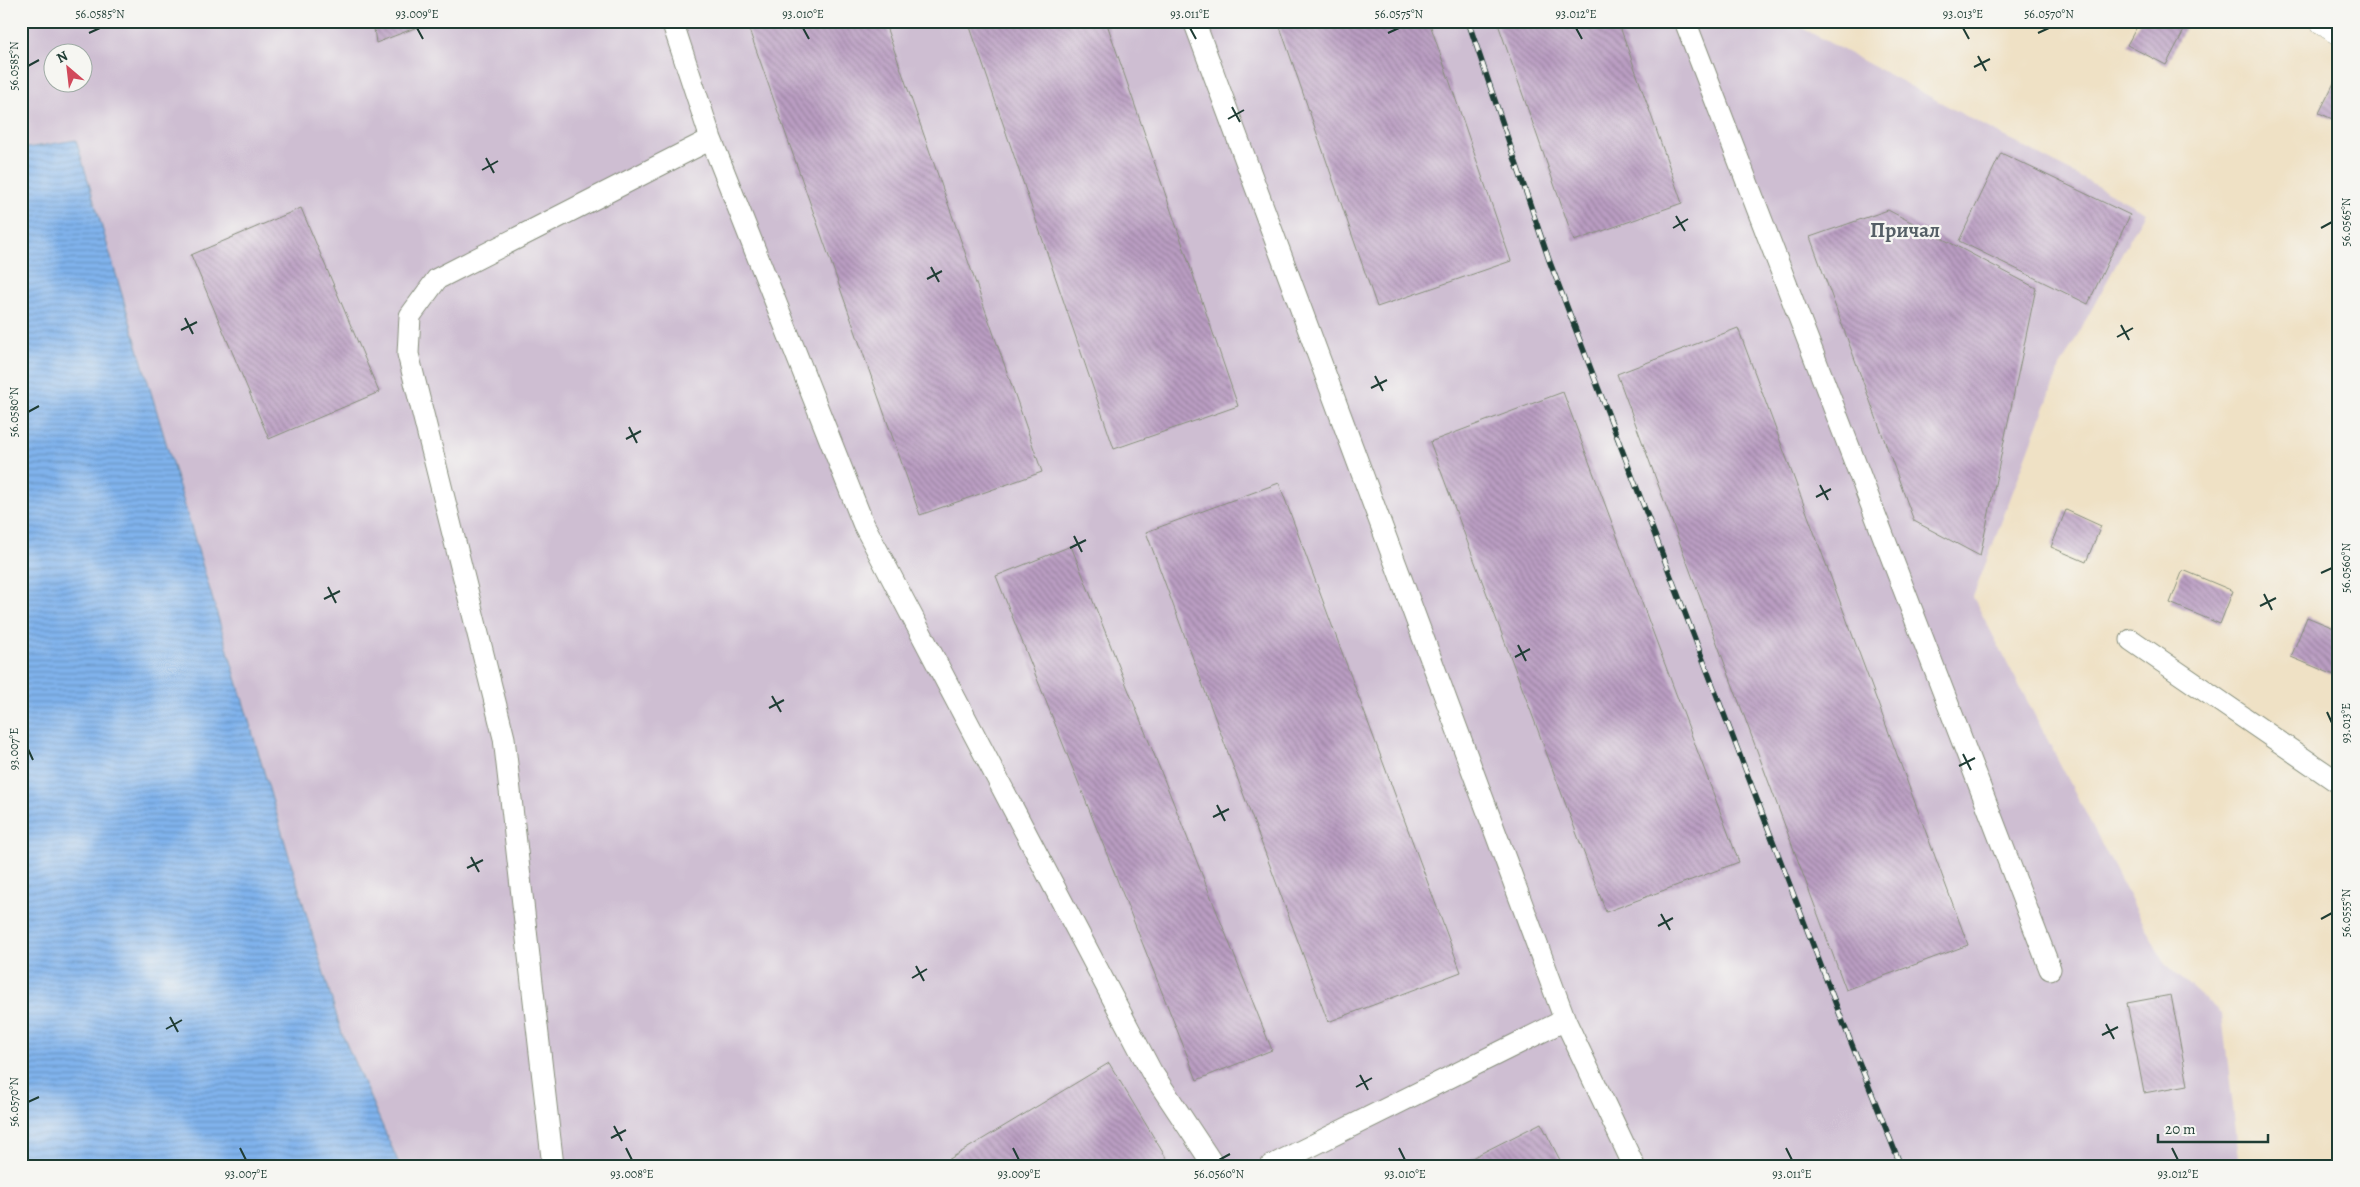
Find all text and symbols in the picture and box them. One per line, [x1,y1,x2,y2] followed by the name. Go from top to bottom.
[75,6,125,22] text: 56.0585°N
[395,6,439,22] text: 93.009°E
[782,6,824,22] text: 93.010°E
[1170,6,1210,22] text: 93.011°E
[1375,6,1424,22] text: 56.0575°N
[1555,6,1597,22] text: 93.012°E
[1943,6,1983,22] text: 93.013°E
[2024,6,2074,22] text: 56.0570°N
[6,41,22,91] text: 56.0585°N
[42,42,92,92] north arrow
[53,46,71,68] text: N
[2338,197,2354,246] text: 56.0565°N
[1870,216,1940,244] district label: Причал
[6,386,22,437] text: 56.0580°N
[2338,543,2354,593] text: 56.0560°N
[2338,703,2354,743] text: 93.013°E
[6,728,22,770] text: 93.007°E
[2338,888,2354,937] text: 56.0555°N
[6,1077,22,1127] text: 56.0570°N
[2158,1112,2268,1144] scale bar
[2165,1119,2196,1139] text: 20 m
[225,1166,267,1182] text: 93.007°E
[610,1166,654,1182] text: 93.008°E
[997,1166,1041,1182] text: 93.009°E
[1194,1166,1244,1182] text: 56.0560°N
[1384,1166,1426,1182] text: 93.010°E
[1772,1166,1812,1182] text: 93.011°E
[2157,1166,2199,1182] text: 93.012°E

